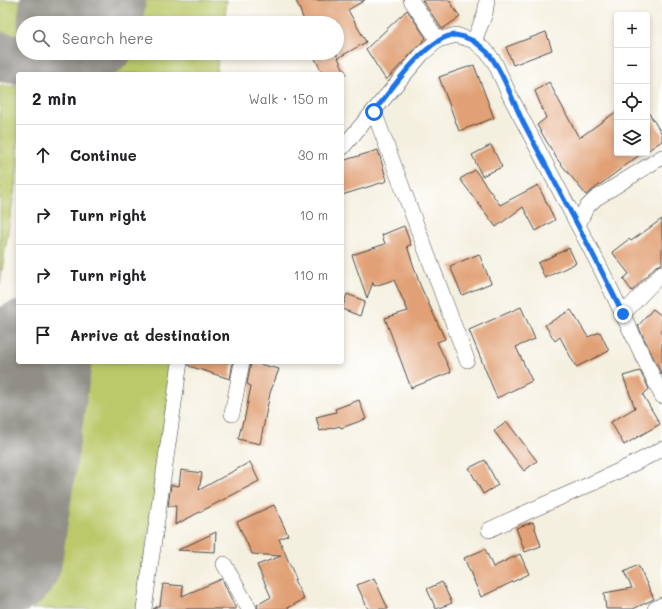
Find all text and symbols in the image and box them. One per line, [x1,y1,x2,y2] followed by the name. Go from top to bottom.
[614,12,650,156] map controls
[614,12,650,48] button: +
[16,16,344,60] search box
[30,27,52,49] icon: search
[62,28,153,48] text: Search here
[614,48,650,84] button: −
[614,84,650,120] button: locate
[32,87,77,109] text: 2 min
[248,90,328,107] text: Walk · 150 m
[365,103,383,121] route start
[614,120,650,156] button: layers
[32,144,54,166] icon: ahead
[70,145,137,165] text: Continue
[298,146,328,163] text: 30 m
[32,204,54,226] icon: right
[70,205,147,225] text: Turn right
[300,206,328,223] text: 10 m
[32,264,54,286] icon: right
[70,265,147,285] text: Turn right
[294,266,328,283] text: 110 m
[614,305,632,323] route end
[32,324,54,346] icon: arrive
[70,325,230,345] text: Arrive at destination

